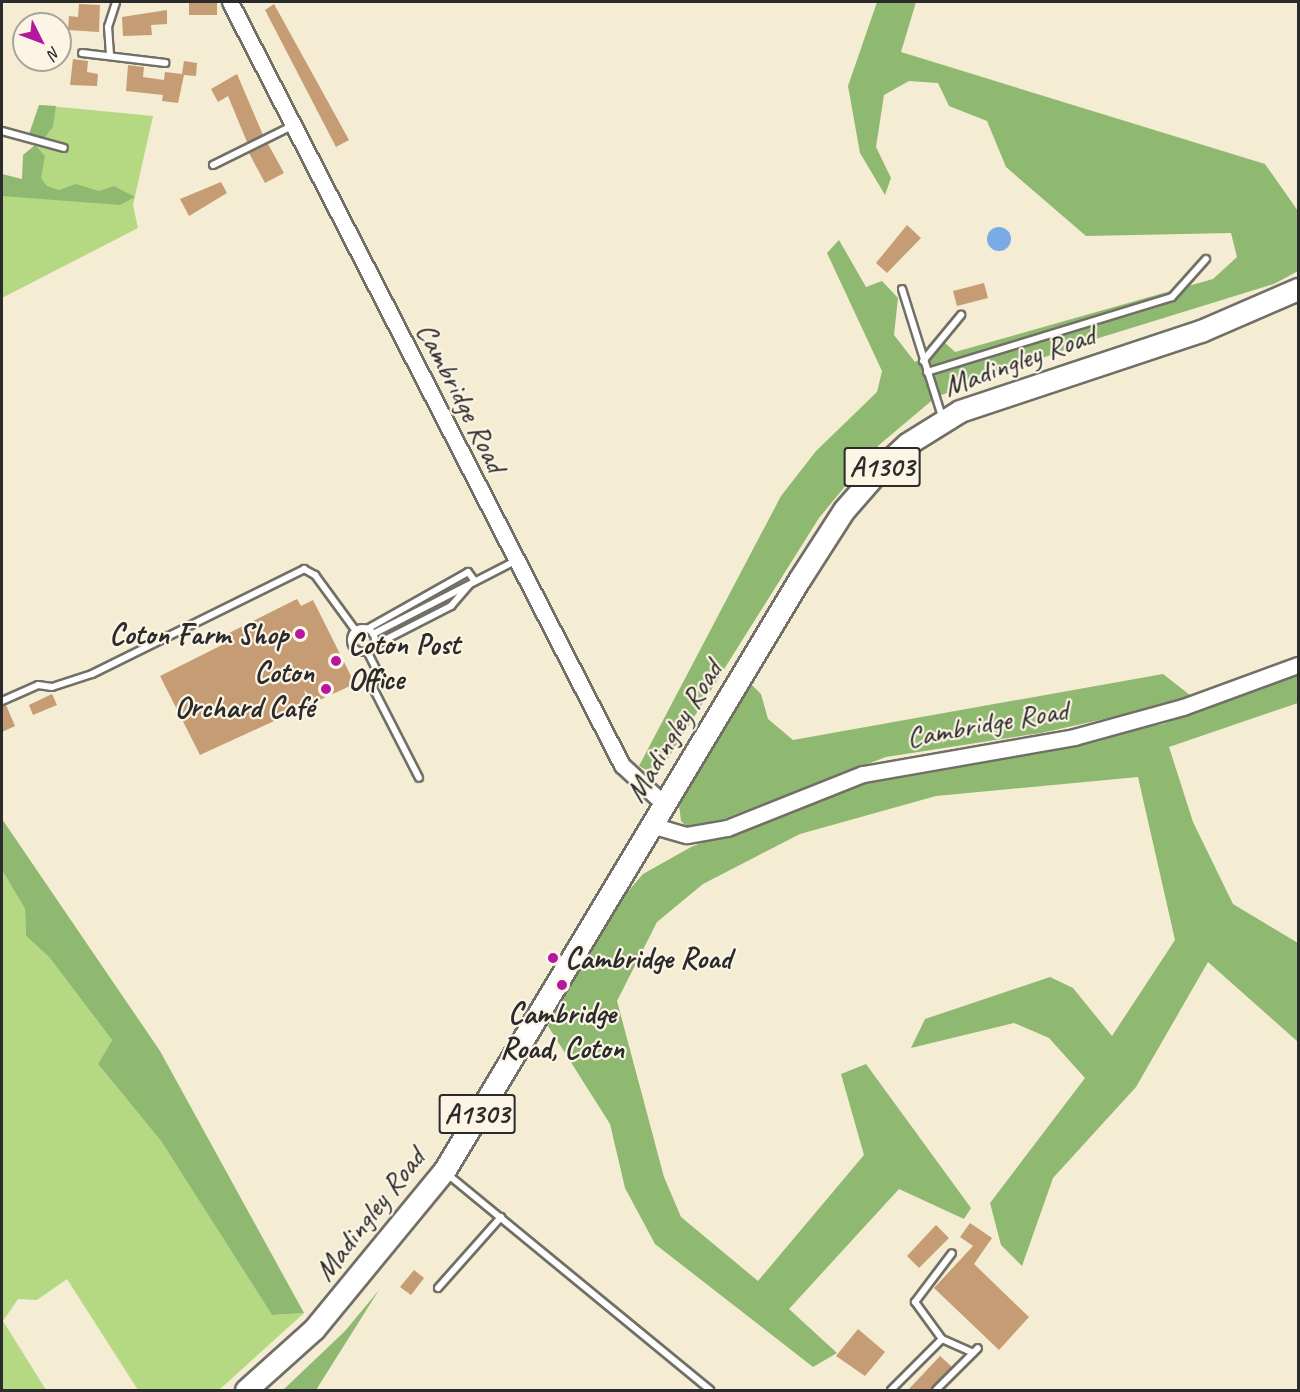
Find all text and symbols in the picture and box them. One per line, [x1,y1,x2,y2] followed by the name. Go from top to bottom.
[12,12,72,72] north arrow
[43,42,65,63] text: N
[409,316,515,478] street label: Cambridge Road
[938,316,1100,404] street label: Madingley Road
[843,442,921,492] road number: A1303
[106,616,288,652] place label: Coton Farm Shop
[348,626,459,696] place label: Coton Post Office
[293,627,307,641] marker: Coton Farm Shop
[173,654,314,724] place label: Coton Orchard Café
[329,654,343,668] marker: Coton Post Office
[617,654,729,808] street label: Madingley Road
[319,682,333,696] marker: Coton Orchard Café
[904,691,1070,755] street label: Cambridge Road
[565,940,731,976] place label: Cambridge Road
[546,951,560,965] marker: Cambridge Road
[555,978,569,992] marker: Cambridge Road, Coton
[500,995,624,1066] place label: Cambridge Road, Coton
[438,1089,516,1139] road number: A1303
[306,1140,432,1288] street label: Madingley Road

